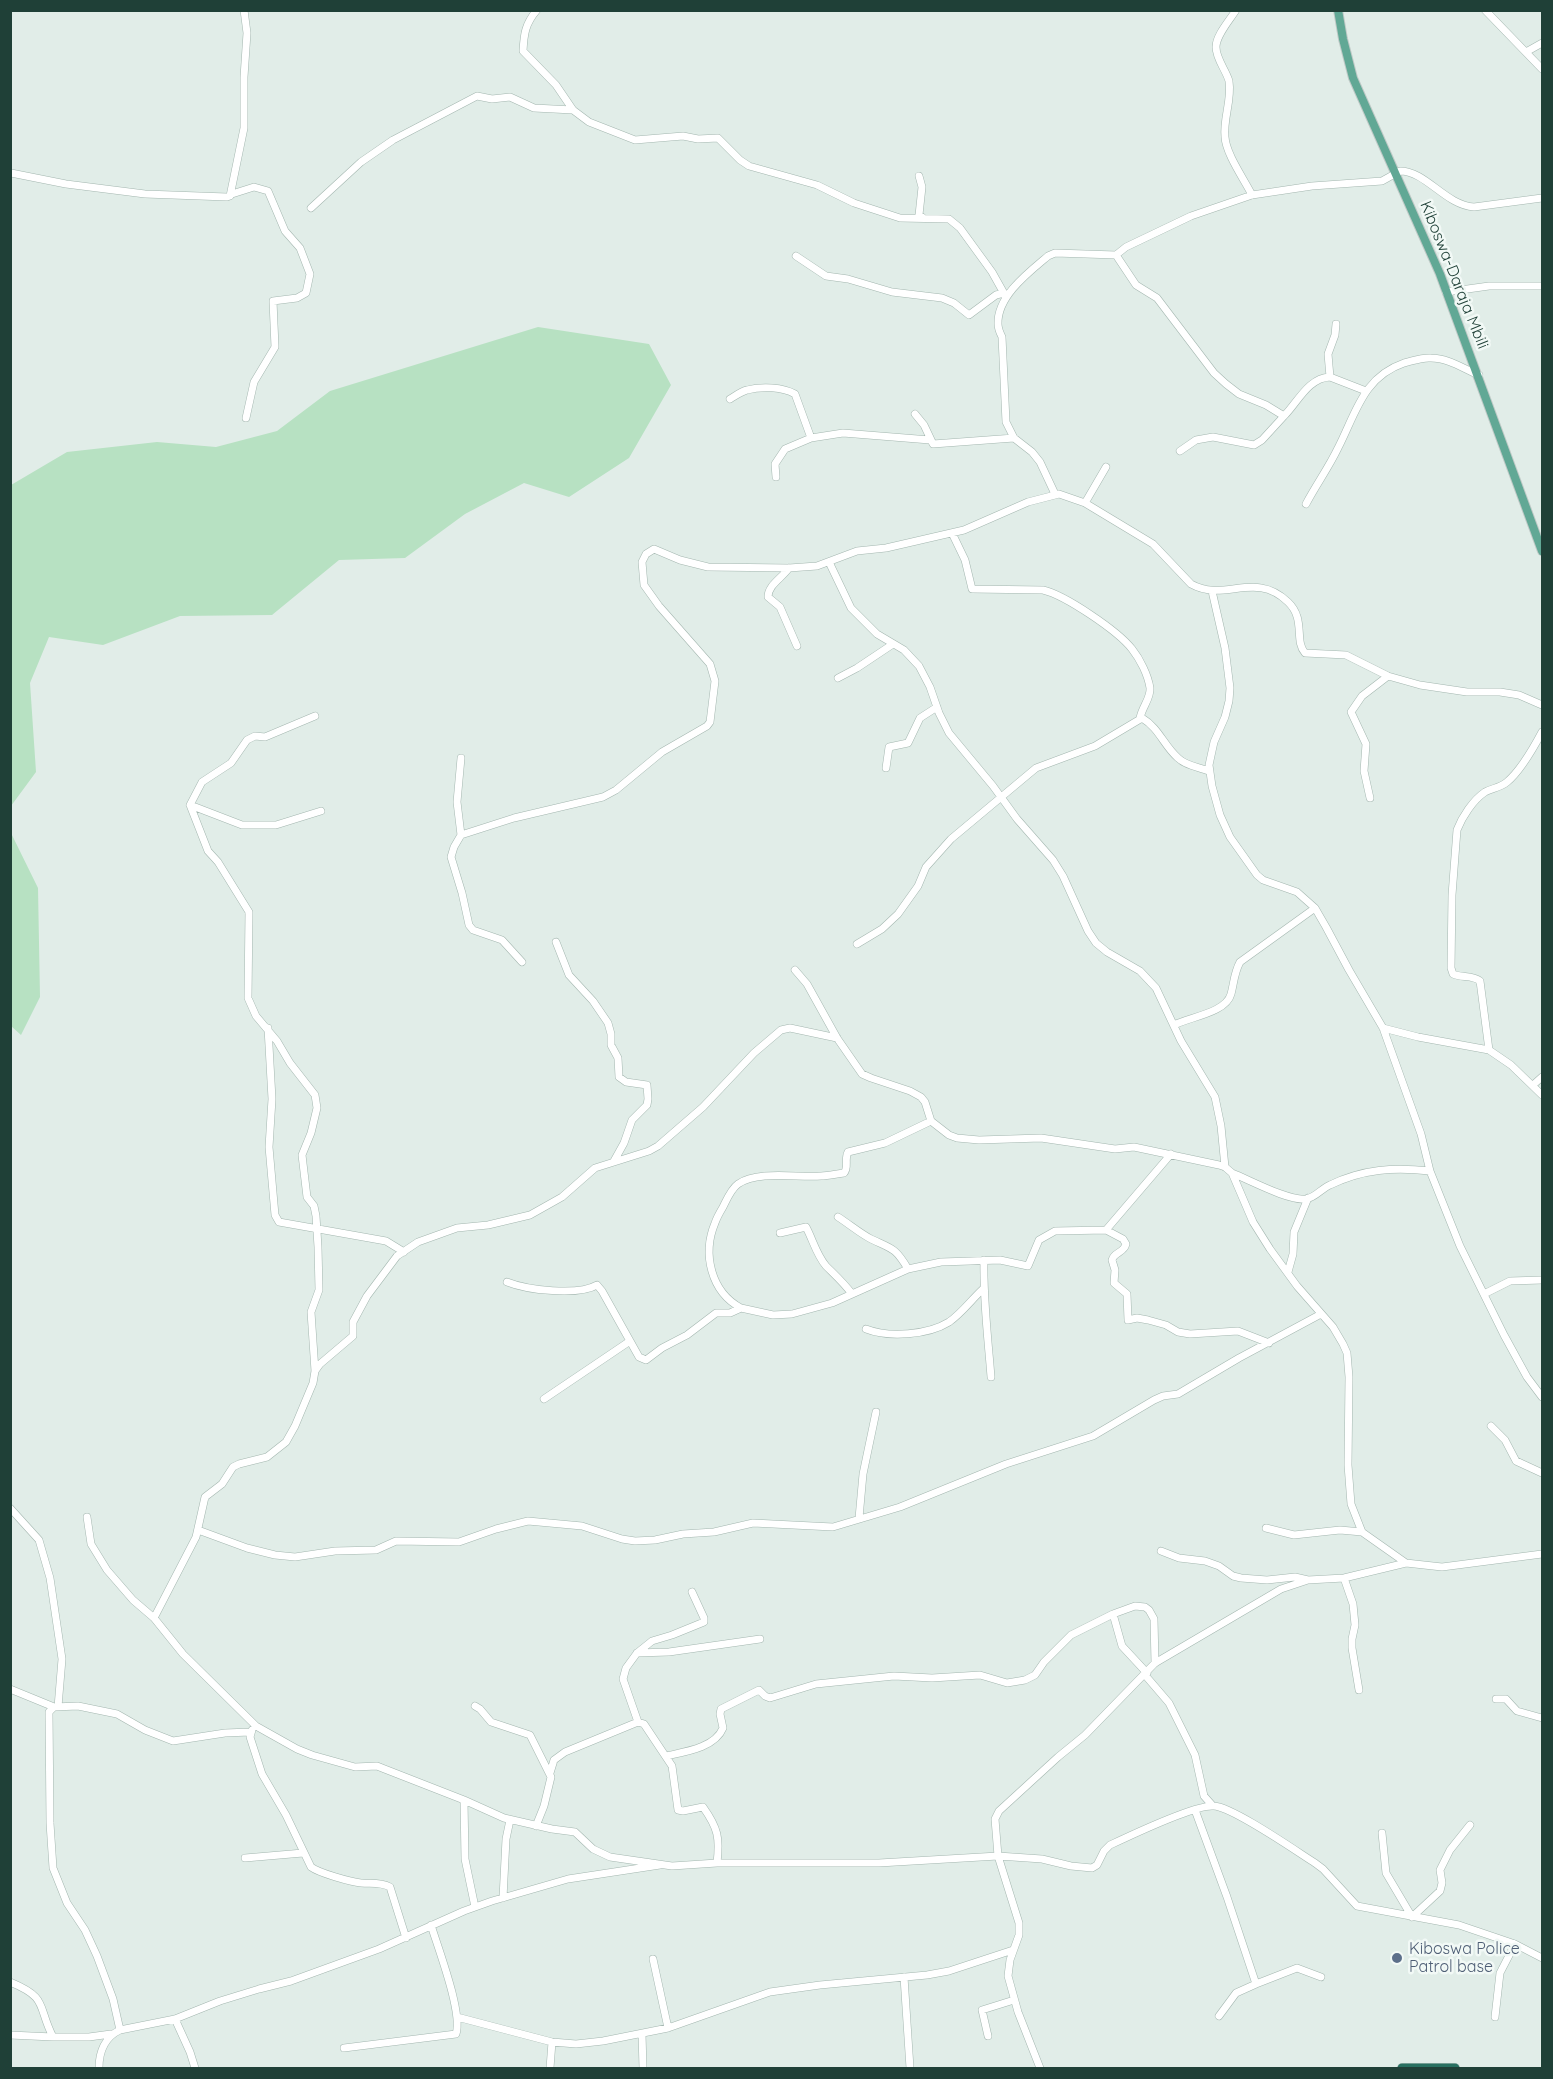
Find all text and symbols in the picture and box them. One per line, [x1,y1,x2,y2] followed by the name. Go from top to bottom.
[1416,198,1492,352] street label: Kiboswa-Daraja Mbili
[1409,1939,1520,1977] place label: Kiboswa Police Patrol base
[1390,1951,1404,1965] marker: Kiboswa Police Patrol base

